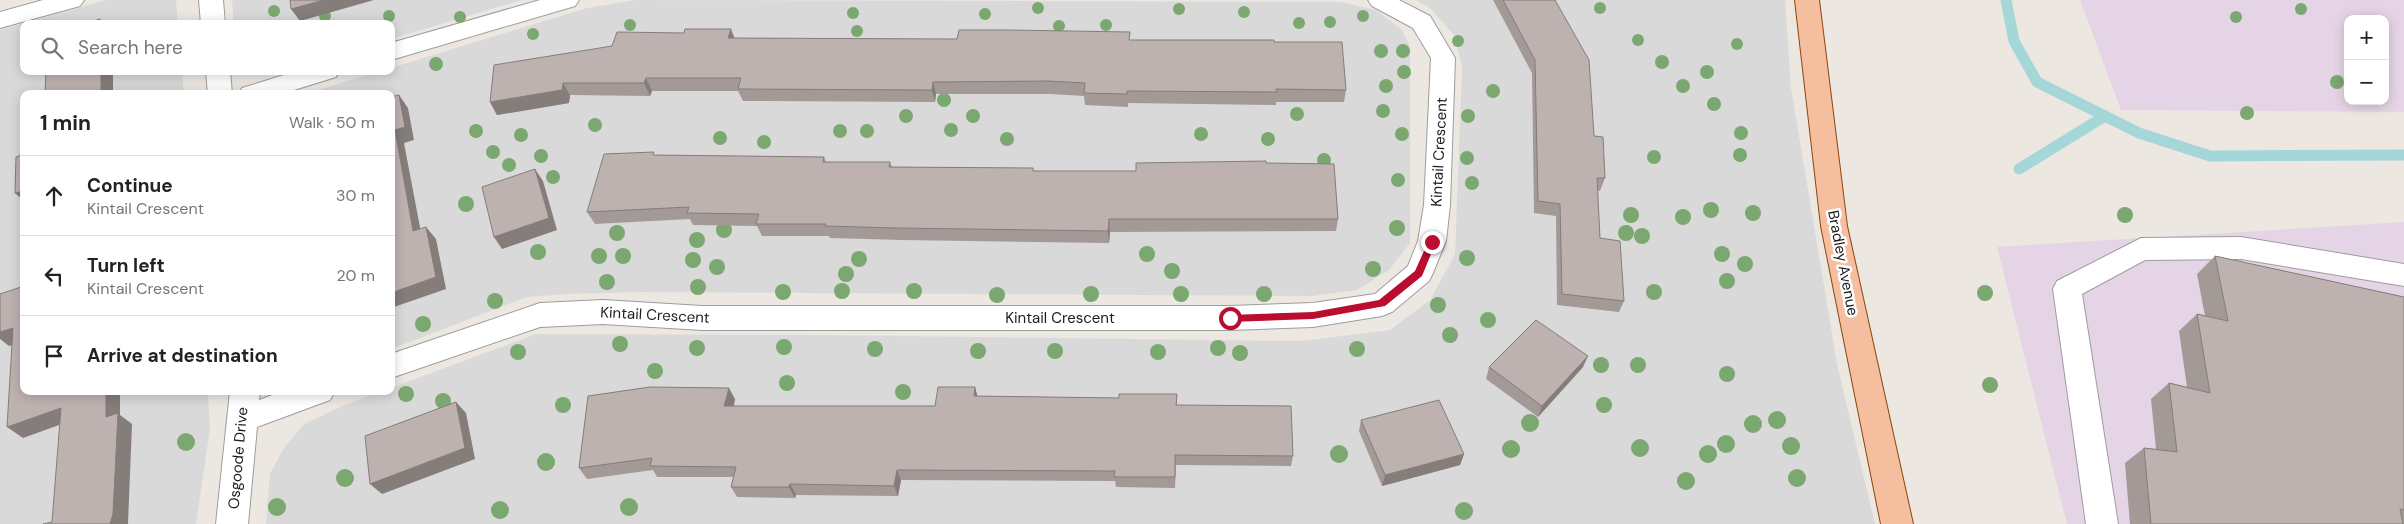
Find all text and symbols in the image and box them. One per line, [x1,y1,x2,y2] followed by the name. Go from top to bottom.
[2344,15,2389,105] map controls
[2344,15,2389,60] button: +
[20,20,395,75] search box
[38,34,66,62] icon: search
[78,35,183,60] text: Search here
[2344,60,2389,105] button: −
[1426,97,1452,207] street label: Kintail Crescent
[40,109,91,137] text: 1 min
[289,112,375,133] text: Walk · 50 m
[87,173,173,198] text: Continue
[40,182,68,210] icon: ahead
[336,185,375,206] text: 30 m
[87,198,204,219] text: Kintail Crescent
[1823,209,1863,317] street label: Bradley Avenue
[1421,231,1444,254] route end
[87,253,165,278] text: Turn left
[40,262,68,290] icon: left
[336,265,375,286] text: 20 m
[87,278,204,299] text: Kintail Crescent
[600,302,710,328] street label: Kintail Crescent
[1219,307,1242,330] route start
[1005,308,1115,328] street label: Kintail Crescent
[40,342,68,370] icon: arrive
[87,343,278,368] text: Arrive at destination
[224,406,252,510] street label: Osgoode Drive

